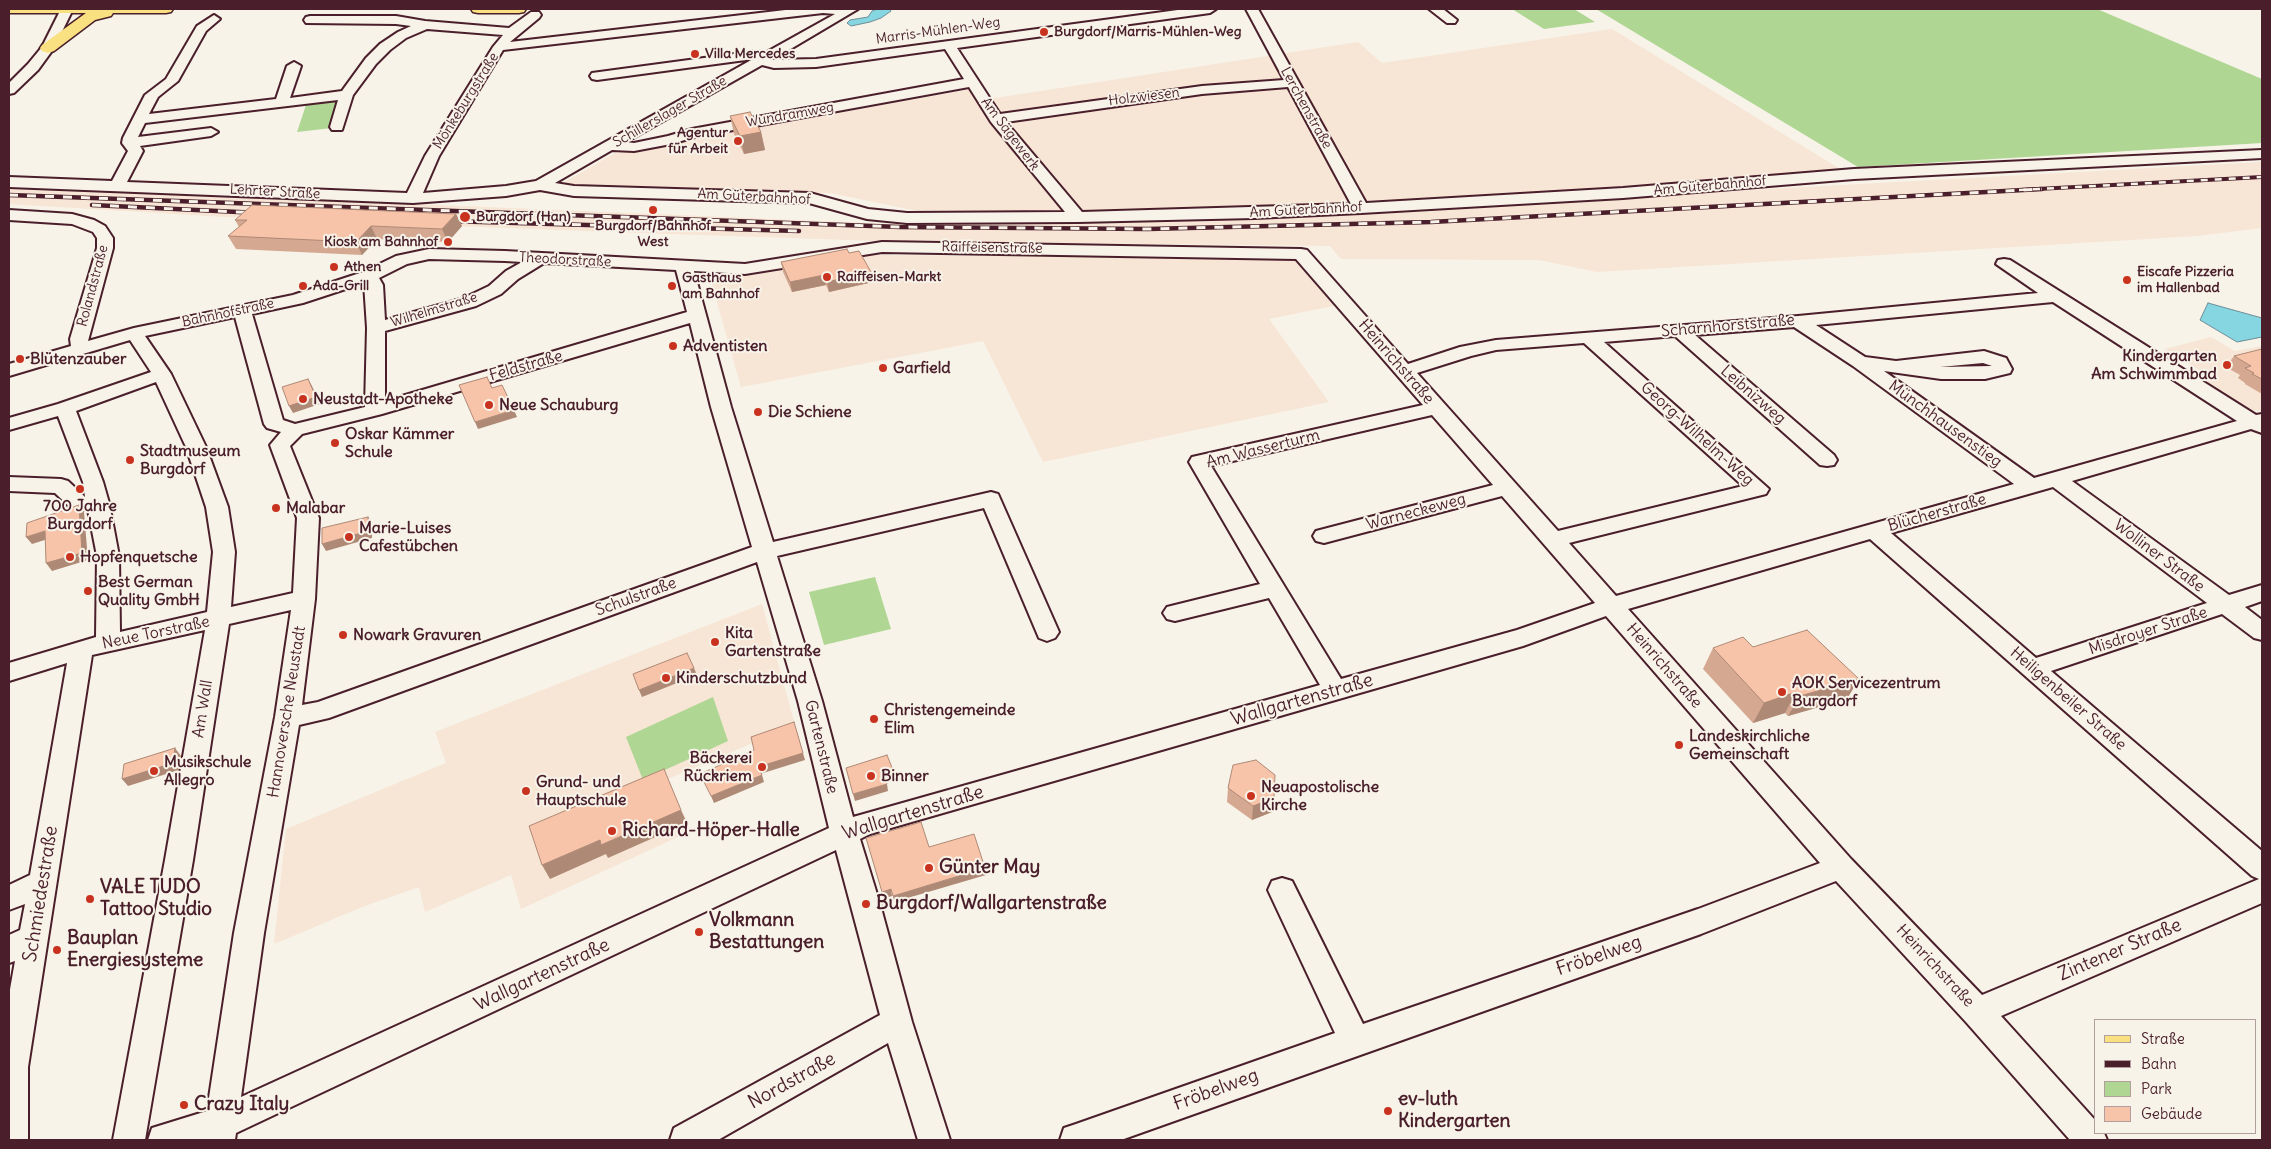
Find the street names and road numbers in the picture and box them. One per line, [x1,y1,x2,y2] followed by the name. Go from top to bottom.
[875,14,1001,48] street label: Marris-Mühlen-Weg
[430,50,502,152] street label: Mönkeburgstraße
[1277,64,1335,152] street label: Lerchenstraße
[610,73,730,151] street label: Schillerslager Straße
[1108,84,1180,110] street label: Holzwiesen
[977,94,1043,174] street label: Am Sägewerk
[745,99,835,131] street label: Wundramweg
[1653,173,1767,199] street label: Am Güterbahnhof
[229,181,321,203] street label: Lehrter Straße
[697,186,811,208] street label: Am Güterbahnhof
[1249,199,1363,221] street label: Am Güterbahnhof
[941,239,1043,257] street label: Raiffeisenstraße
[74,243,112,329] street label: Rolandstraße
[518,249,612,271] street label: Theodorstraße
[389,289,479,331] street label: Wilhelmstraße
[180,295,276,331] street label: Bahnhofstraße
[1660,311,1796,341] street label: Scharnhorststraße
[1354,316,1438,408] street label: Heinrichstraße
[487,346,565,386] street label: Feldstraße
[1717,362,1789,428] street label: Leibnizweg
[1885,376,2005,472] street label: Münchhausenstieg
[1636,378,1758,490] street label: Georg-Wilhelm-Weg
[1204,426,1322,472] street label: Am Wasserturm
[1364,489,1468,535] street label: Warneckeweg
[1886,490,1988,536] street label: Blücherstraße
[2110,516,2208,596] street label: Wolliner Straße
[593,574,679,620] street label: Schulstraße
[2086,603,2210,659] street label: Misdroyer Straße
[100,612,212,654] street label: Neue Torstraße
[1622,620,1706,712] street label: Heinrichstraße
[264,625,310,799] street label: Hannoversche Neustadt
[2006,643,2130,755] street label: Heiligenbeiler Straße
[1228,669,1376,731] street label: Wallgartenstraße
[189,679,217,739] street label: Am Wall
[800,698,842,796] street label: Gartenstraße
[840,781,986,845] street label: Wallgartenstraße
[19,824,63,964] street label: Schmiedestraße
[2055,914,2185,986] street label: Zintener Straße
[1892,921,1978,1011] street label: Heinrichstraße
[1553,931,1645,981] street label: Fröbelweg
[471,934,613,1016] street label: Wallgartenstraße
[744,1048,840,1114] street label: Nordstraße
[1170,1064,1262,1116] street label: Fröbelweg

